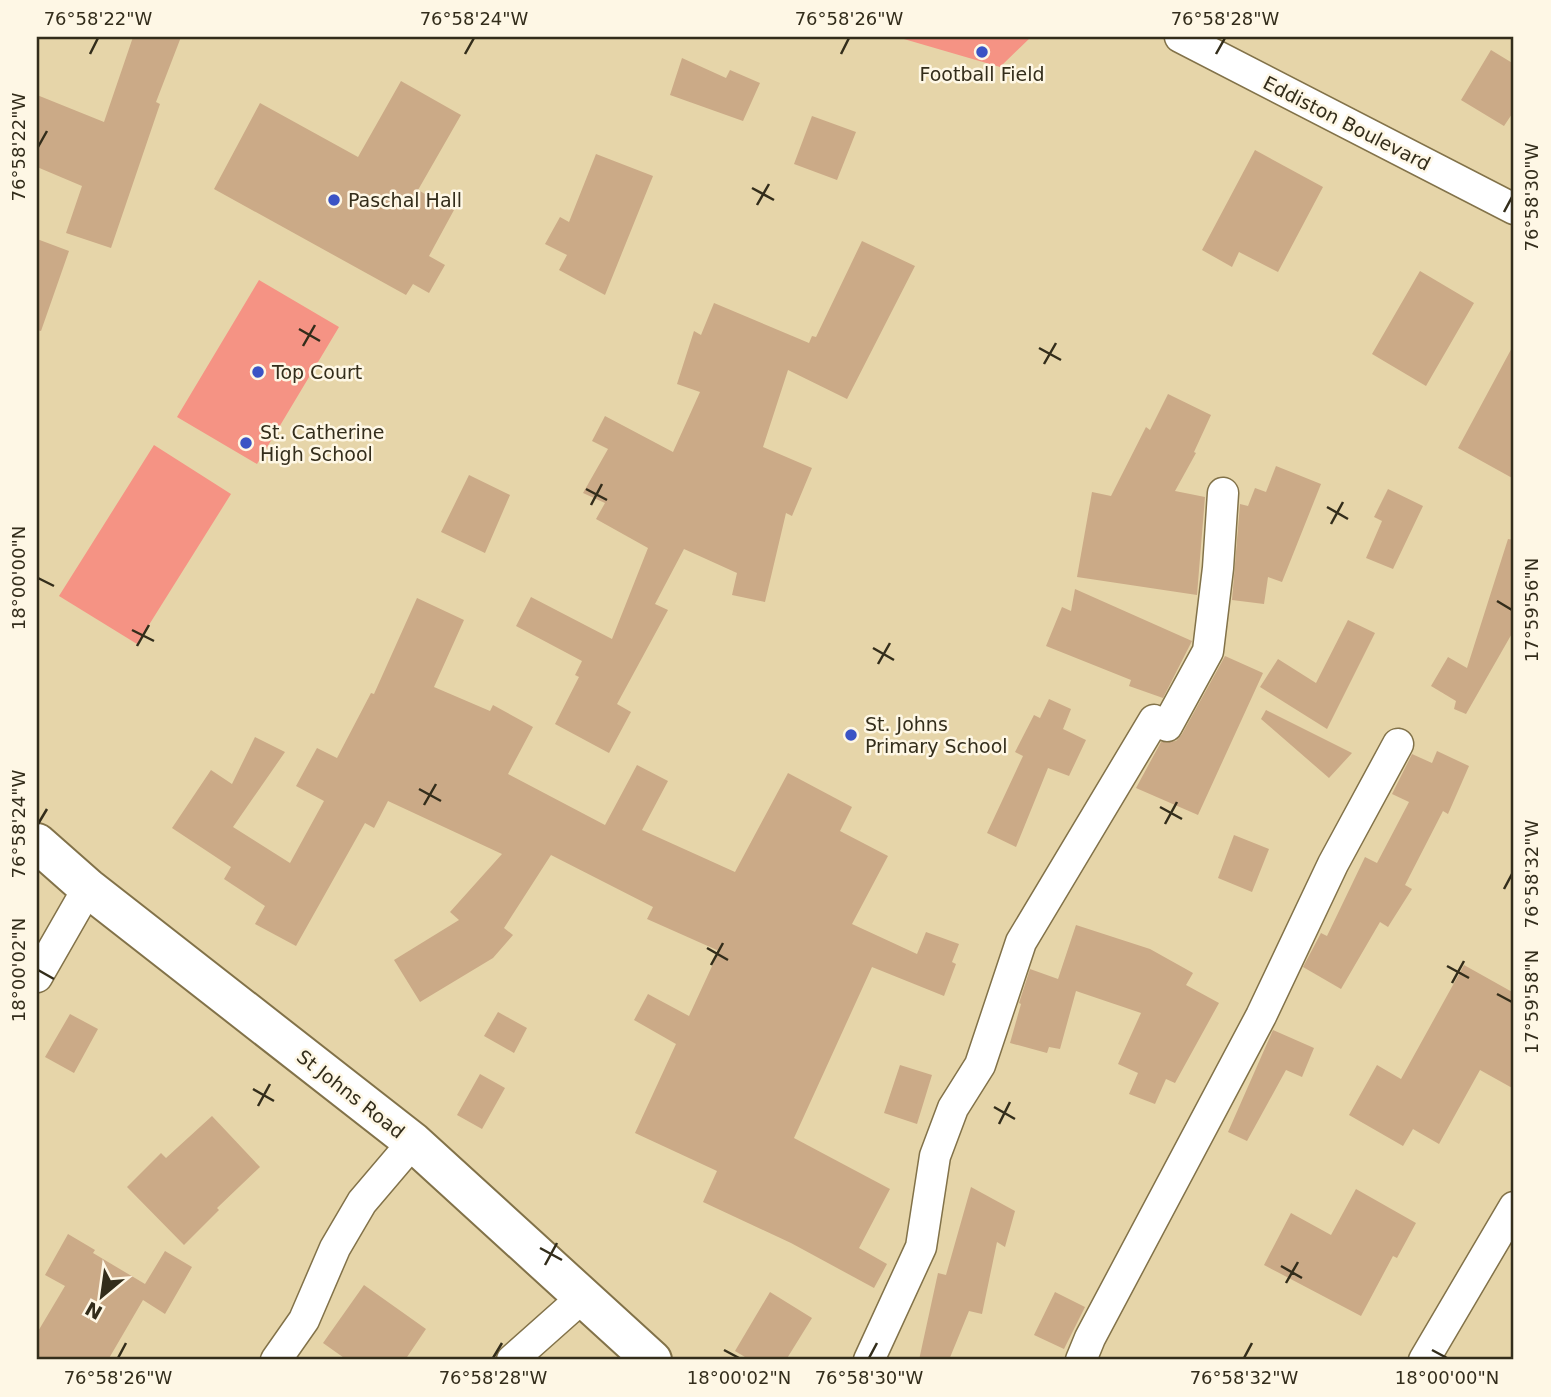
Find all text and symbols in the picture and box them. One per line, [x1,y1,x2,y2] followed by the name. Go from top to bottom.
[44,8,153,29] text: 76°58'22"W
[420,8,529,29] text: 76°58'24"W
[795,8,904,29] text: 76°58'26"W
[1171,8,1280,29] text: 76°58'28"W
[974,44,990,60] marker: Football Field
[919,63,1045,85] place label: Football Field
[1260,71,1434,175] street label: Eddiston Boulevard
[8,92,29,201] text: 76°58'22"W
[1521,142,1542,251] text: 76°58'30"W
[348,189,462,211] place label: Paschal Hall
[326,192,342,208] marker: Paschal Hall
[271,361,362,383] place label: Top Court
[250,364,266,380] marker: Top Court
[260,421,385,465] place label: St. Catherine High School
[238,435,254,451] marker: St. Catherine High School
[8,526,29,630] text: 18°00'00"N
[1521,558,1542,662] text: 17°59'56"N
[865,713,1008,757] place label: St. Johns Primary School
[843,727,859,743] marker: St. Johns Primary School
[8,769,29,878] text: 76°58'24"W
[1521,819,1542,928] text: 76°58'32"W
[8,918,29,1022] text: 18°00'02"N
[1521,950,1542,1054] text: 17°59'58"N
[293,1045,409,1143] street label: St Johns Road
[66,1260,136,1330] north arrow
[81,1297,106,1324] text: N
[64,1367,173,1388] text: 76°58'26"W
[439,1367,548,1388] text: 76°58'28"W
[687,1367,791,1388] text: 18°00'02"N
[815,1367,924,1388] text: 76°58'30"W
[1190,1367,1299,1388] text: 76°58'32"W
[1395,1367,1499,1388] text: 18°00'00"N

